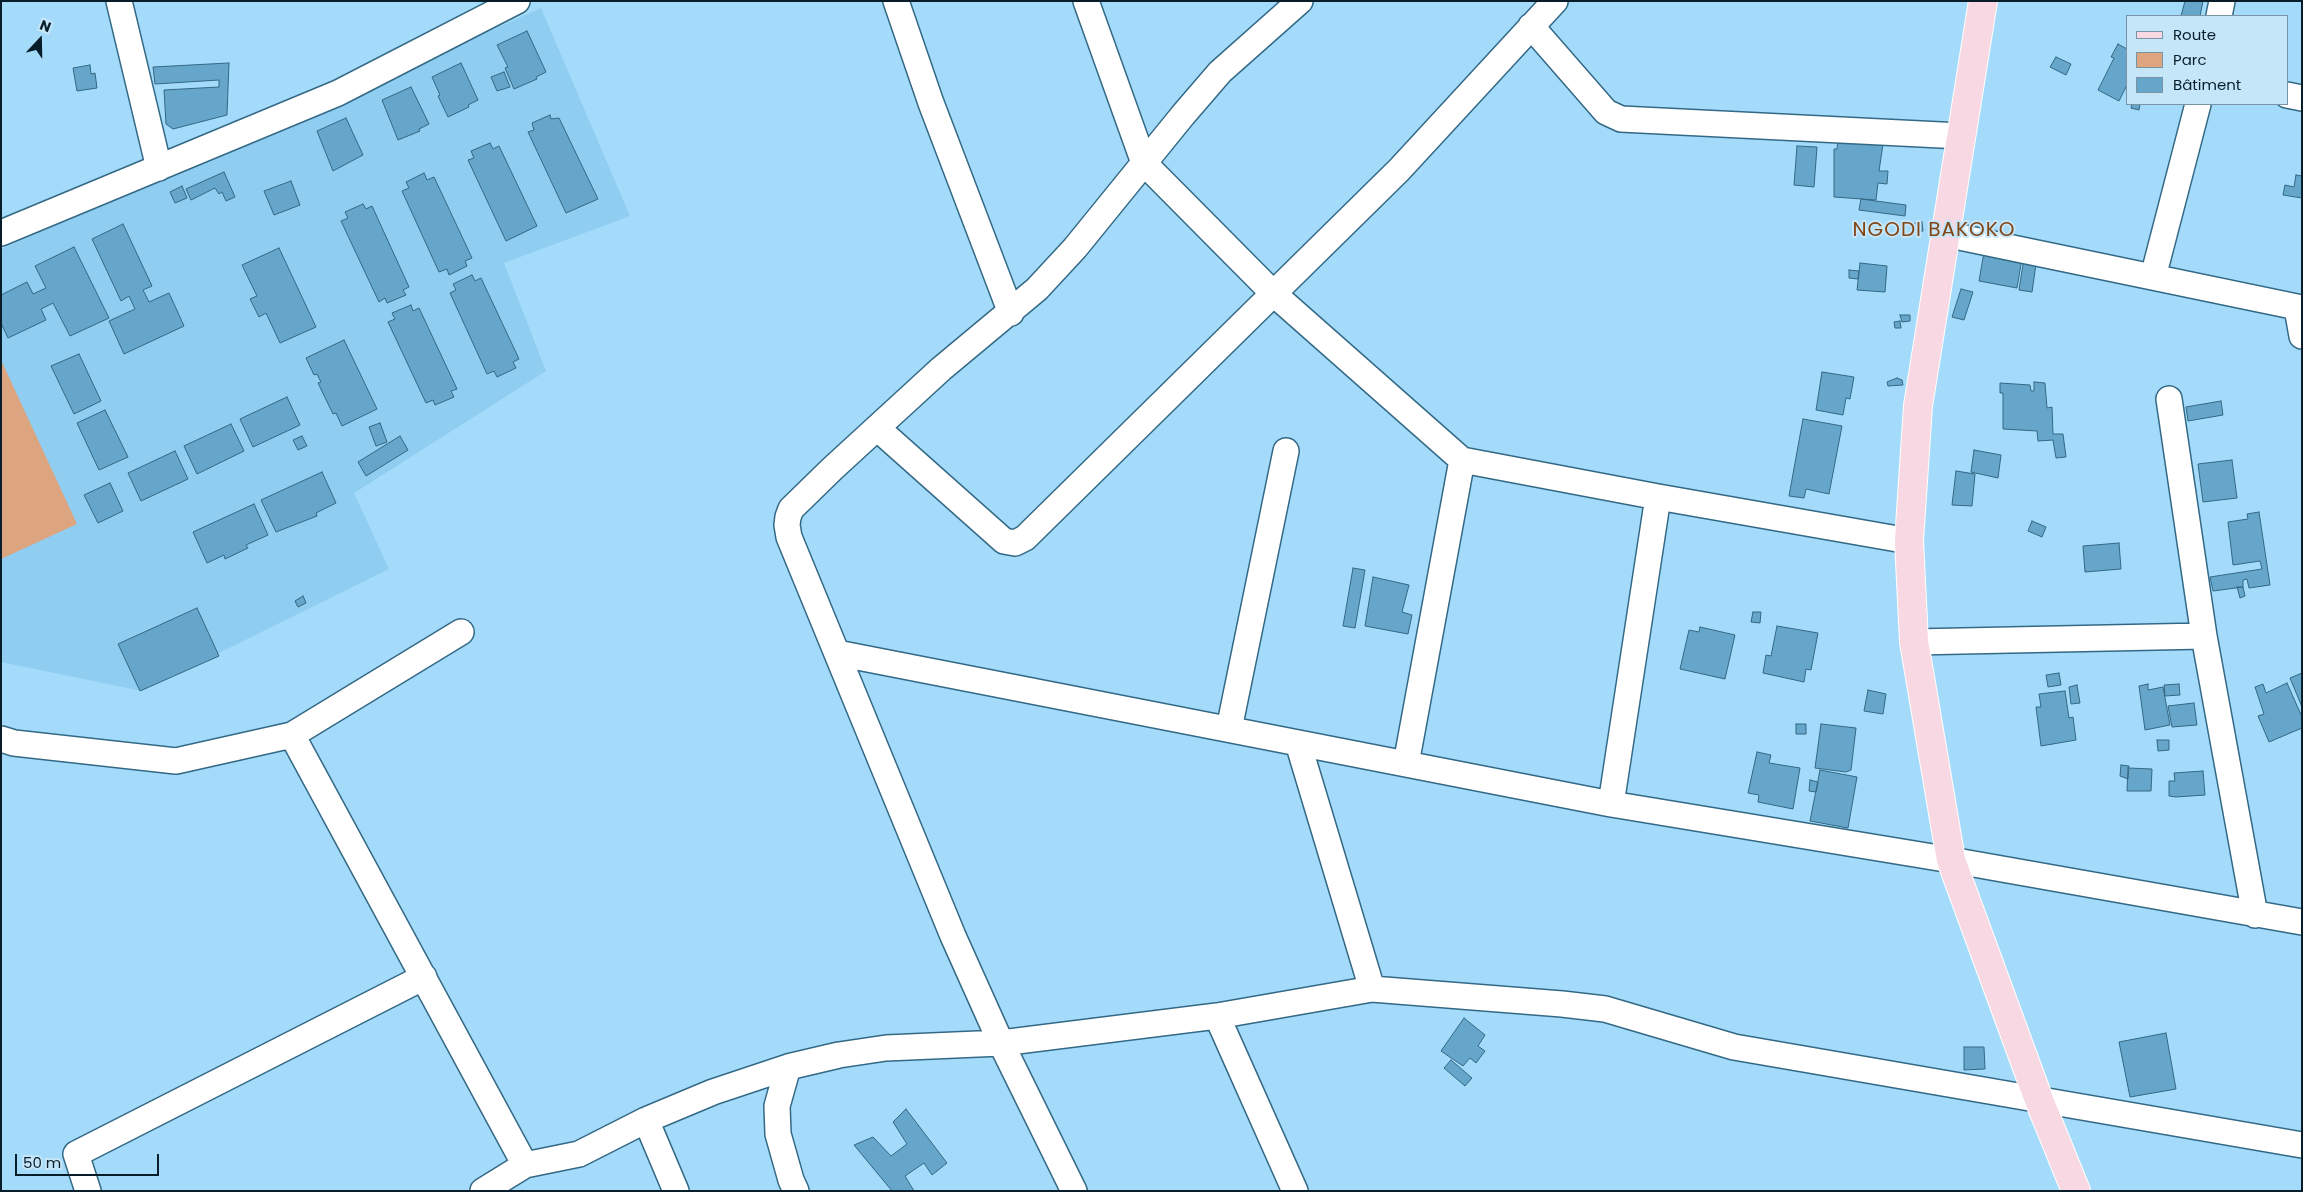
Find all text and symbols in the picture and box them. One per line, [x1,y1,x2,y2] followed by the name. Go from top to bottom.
[15,15,65,65] north arrow
[37,15,54,37] text: N
[2126,15,2288,105] legend
[2173,24,2216,45] text: Route
[2173,49,2207,70] text: Parc
[2173,74,2241,95] text: Bâtiment
[1851,219,2017,243] district label: NGODI BAKOKO
[18,1144,161,1176] scale bar
[23,1152,61,1173] text: 50 m

